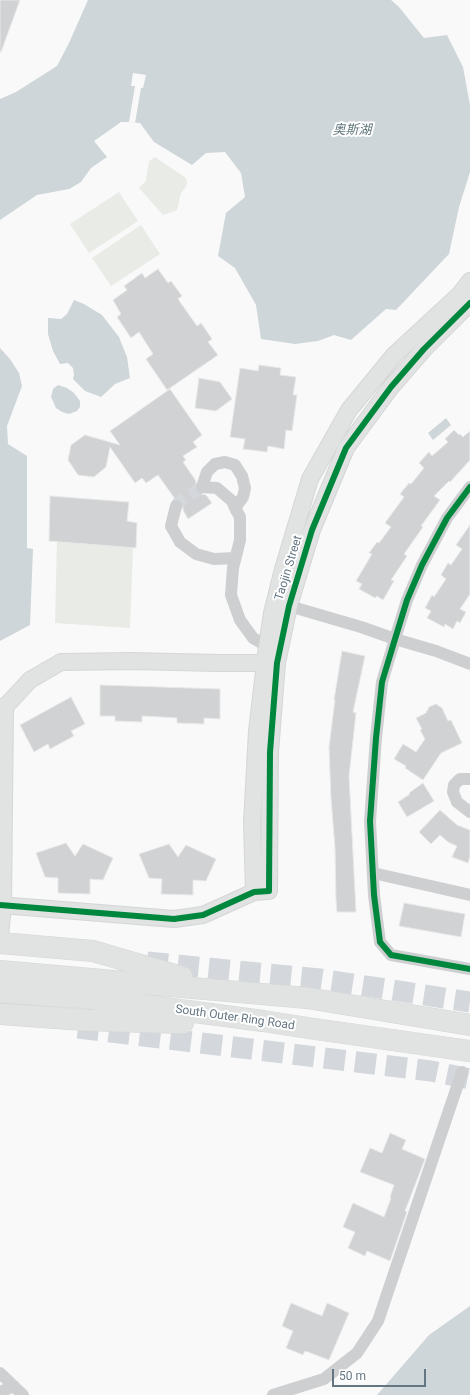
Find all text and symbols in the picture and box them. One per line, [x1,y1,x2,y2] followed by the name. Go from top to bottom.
[333,123,371,139] water label: 奥斯湖
[272,534,306,602] street label: Taojin Street
[174,1002,296,1034] street label: South Outer Ring Road
[334,1361,428,1387] scale bar
[339,1369,366,1383] text: 50 m

